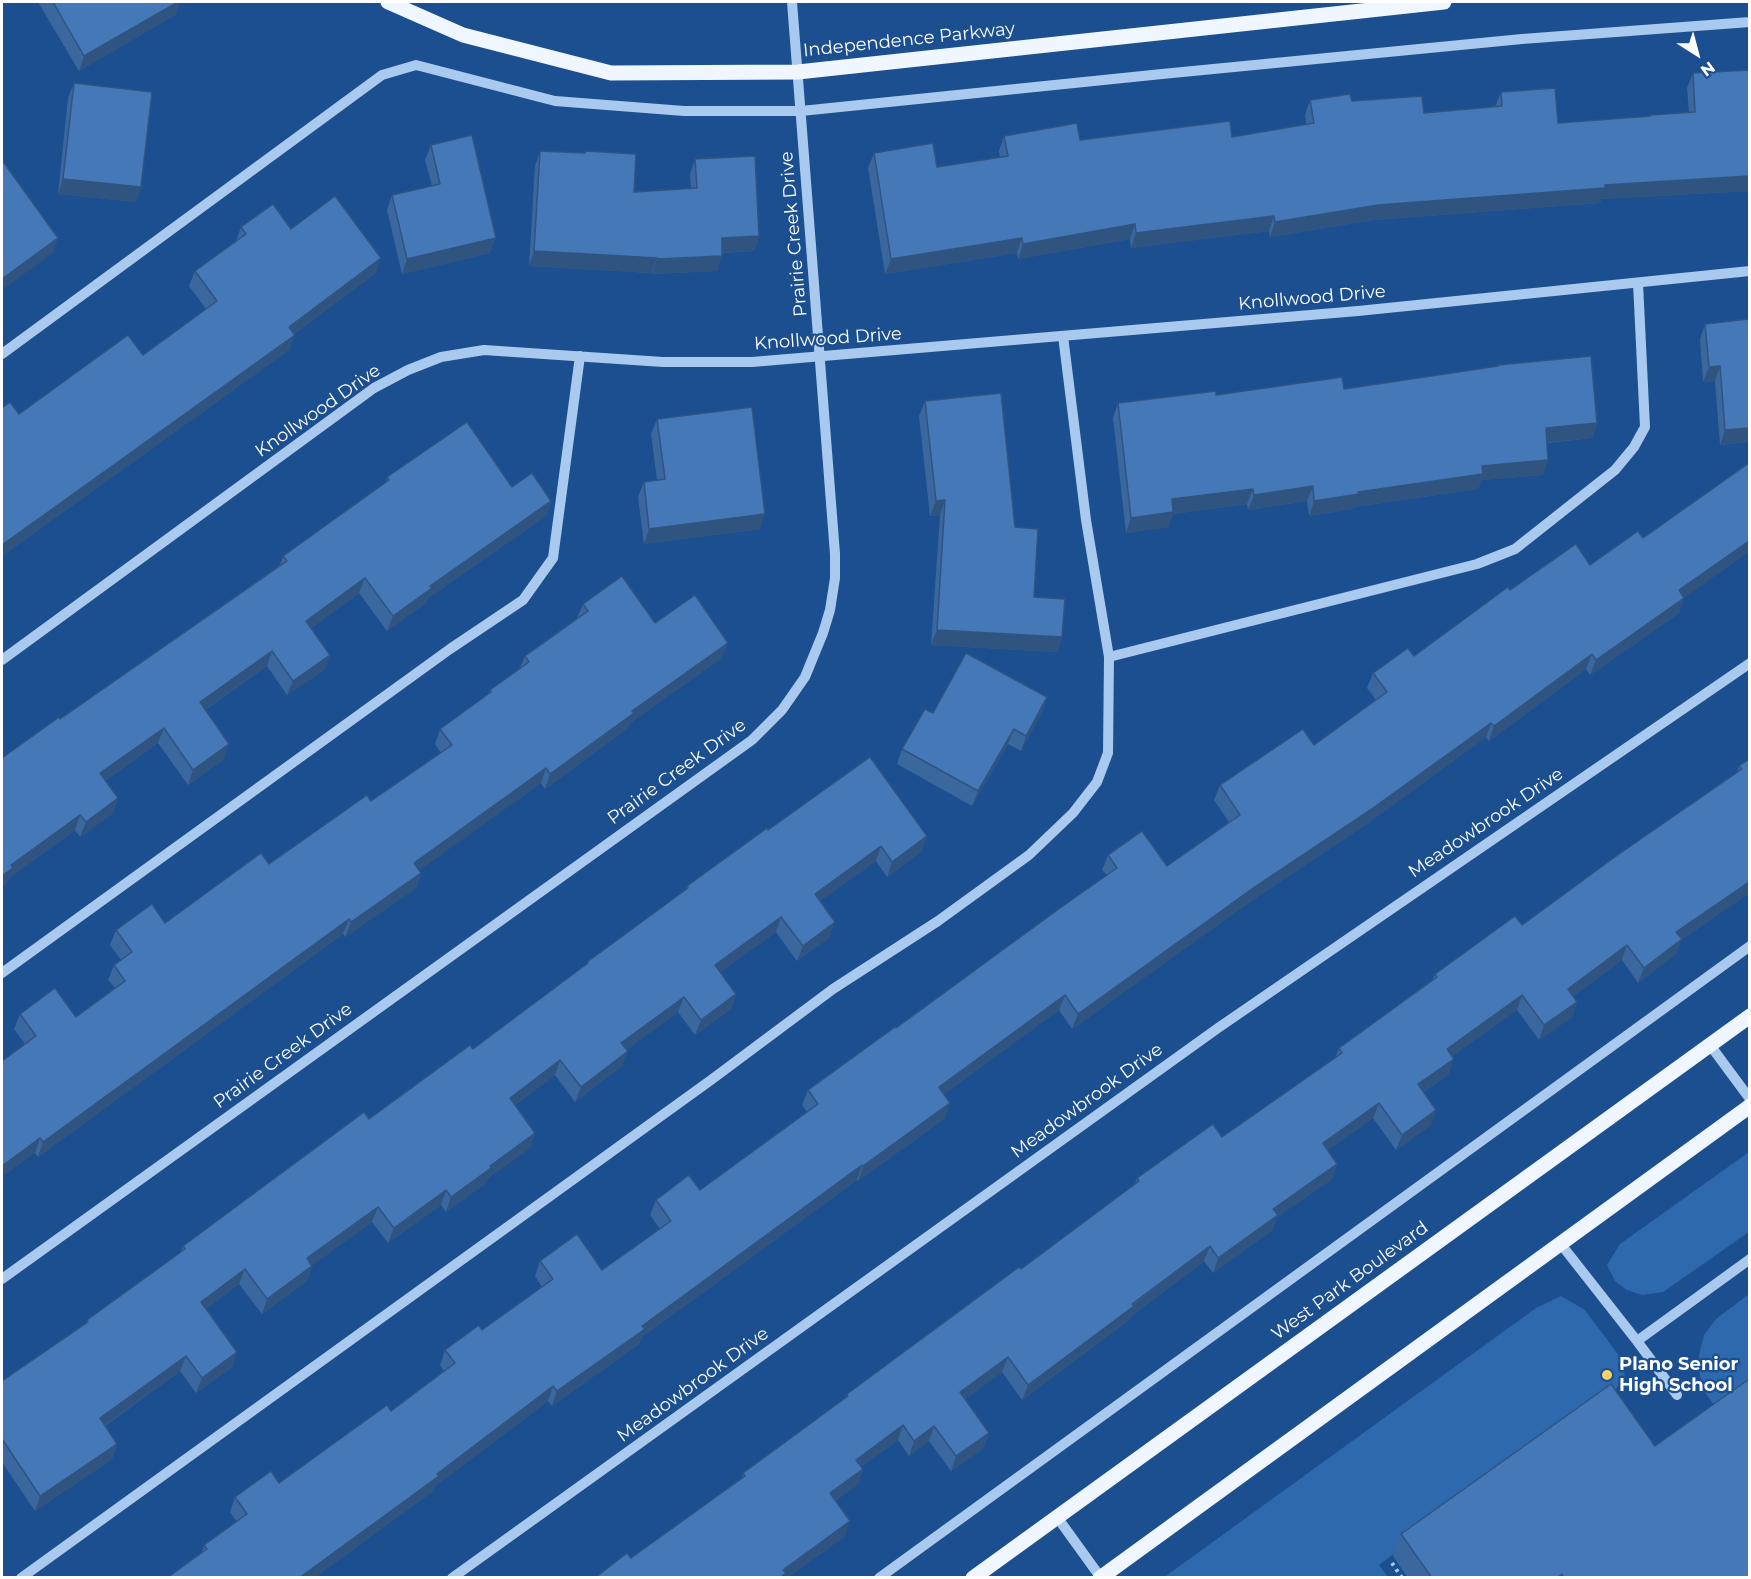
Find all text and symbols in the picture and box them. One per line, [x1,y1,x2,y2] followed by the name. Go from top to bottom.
[802,18,1016,62] street label: Independence Parkway
[1667,24,1727,84] north arrow
[1697,57,1719,80] text: N
[776,150,812,318] street label: Prairie Creek Drive
[1237,281,1387,315] street label: Knollwood Drive
[753,323,903,355] street label: Knollwood Drive
[251,360,385,462] street label: Knollwood Drive
[603,714,751,830] street label: Prairie Creek Drive
[1405,763,1567,883] street label: Meadowbrook Drive
[209,998,357,1114] street label: Prairie Creek Drive
[1007,1039,1167,1163] street label: Meadowbrook Drive
[1268,1217,1432,1345] street label: West Park Boulevard
[613,1323,773,1447] street label: Meadowbrook Drive
[1619,1354,1738,1396] place label: Plano Senior High School
[1600,1368,1614,1382] marker: Plano Senior High School

